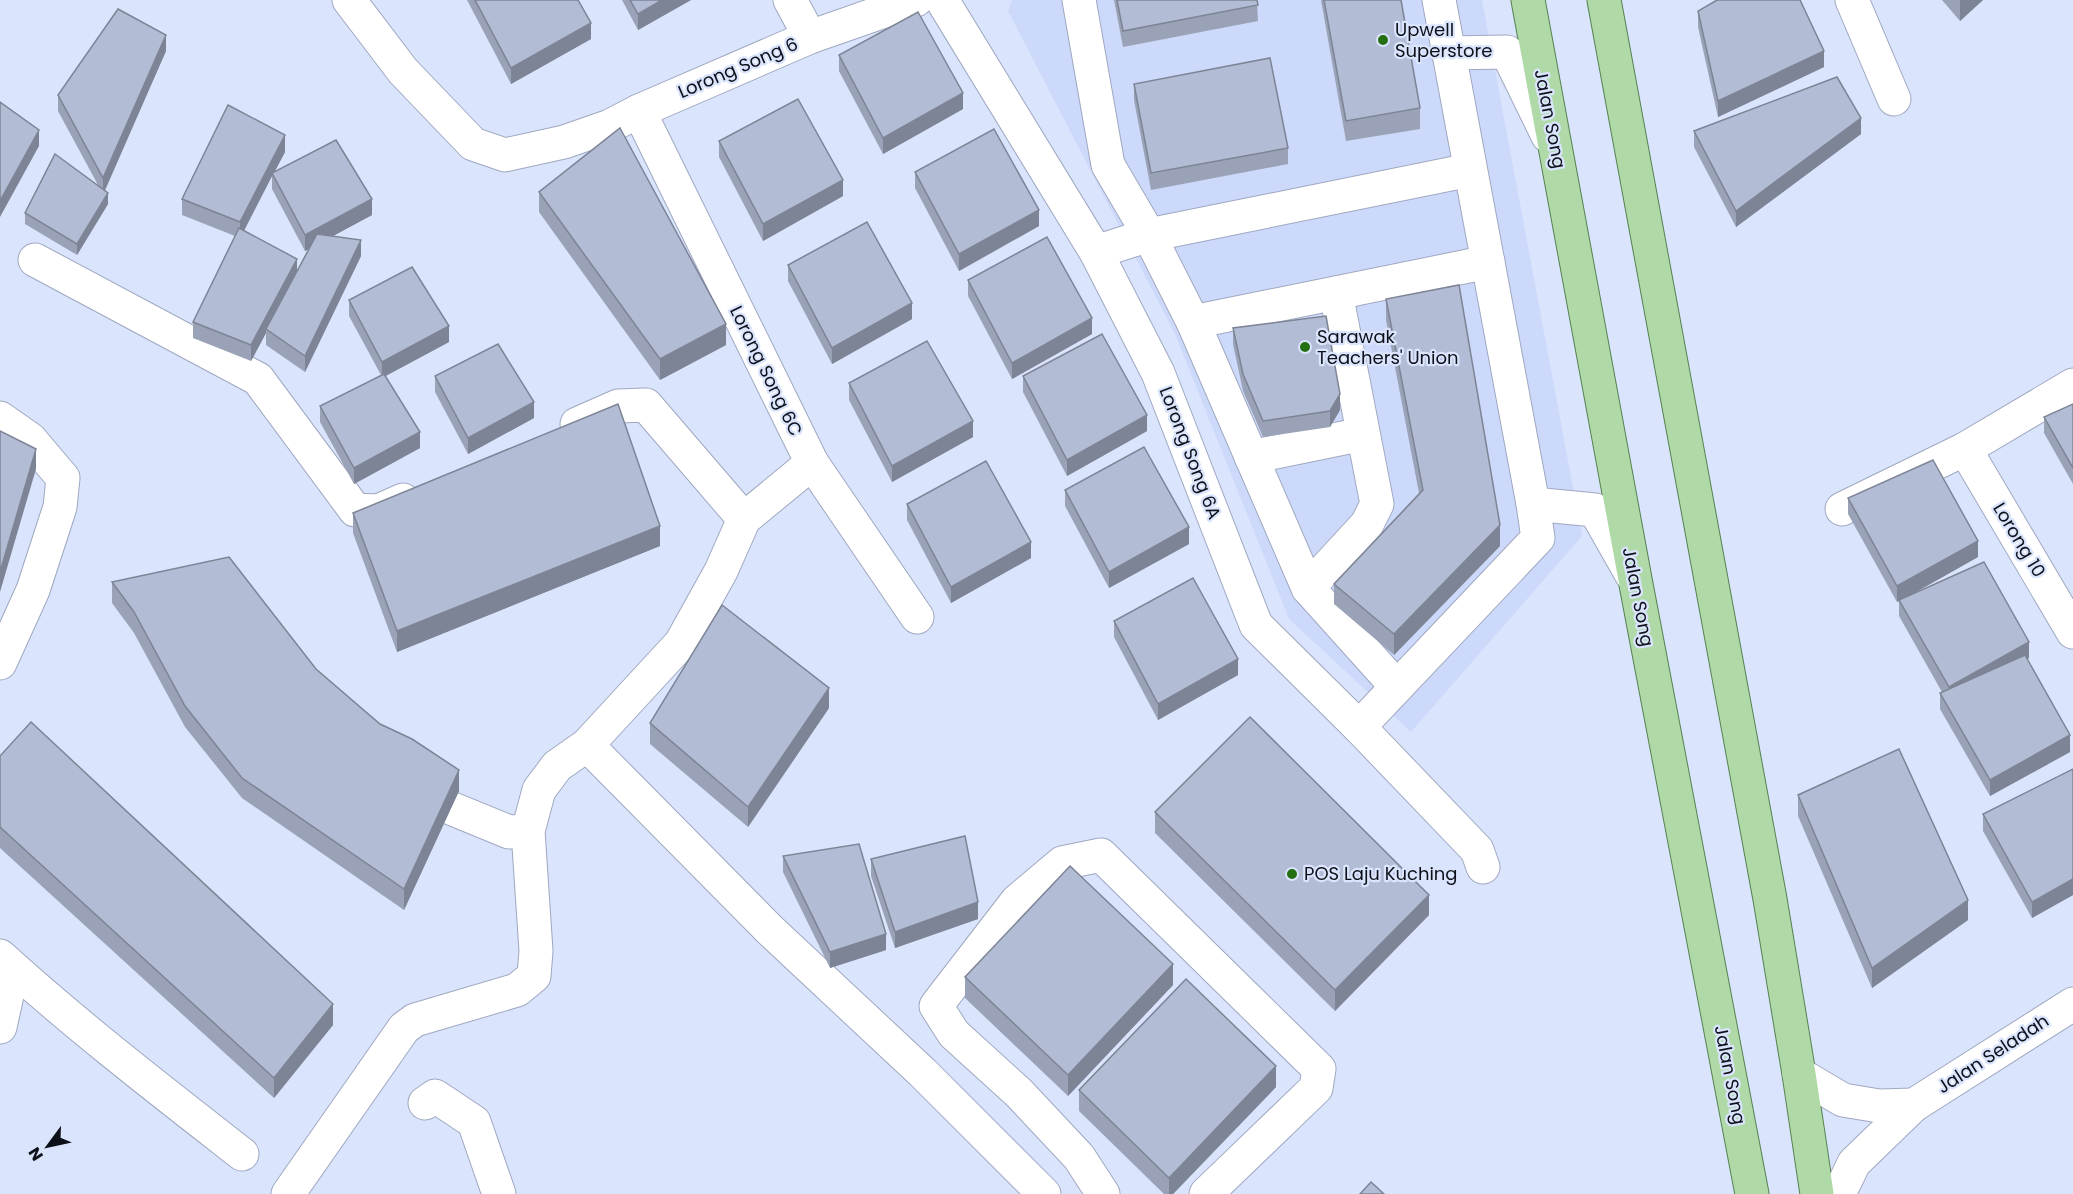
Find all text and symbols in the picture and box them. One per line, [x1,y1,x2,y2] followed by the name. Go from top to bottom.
[1395,17,1492,63] place label: Upwell Superstore
[674,31,802,104] street label: Lorong Song 6
[1376,33,1390,47] marker: Upwell Superstore
[1529,67,1572,171] street label: Jalan Song
[724,302,809,440] street label: Lorong Song 6C
[1317,324,1459,370] place label: Sarawak Teachers' Union
[1298,340,1312,354] marker: Sarawak Teachers' Union
[1154,383,1227,523] street label: Lorong Song 6A
[1987,498,2052,582] street label: Lorong 10
[1617,545,1660,649] street label: Jalan Song
[1304,861,1458,886] place label: POS Laju Kuching
[1285,867,1299,881] marker: POS Laju Kuching
[1932,1008,2054,1099] street label: Jalan Seladah
[1709,1023,1752,1127] street label: Jalan Song
[18,1116,78,1176] north arrow
[23,1143,49,1165] text: N

